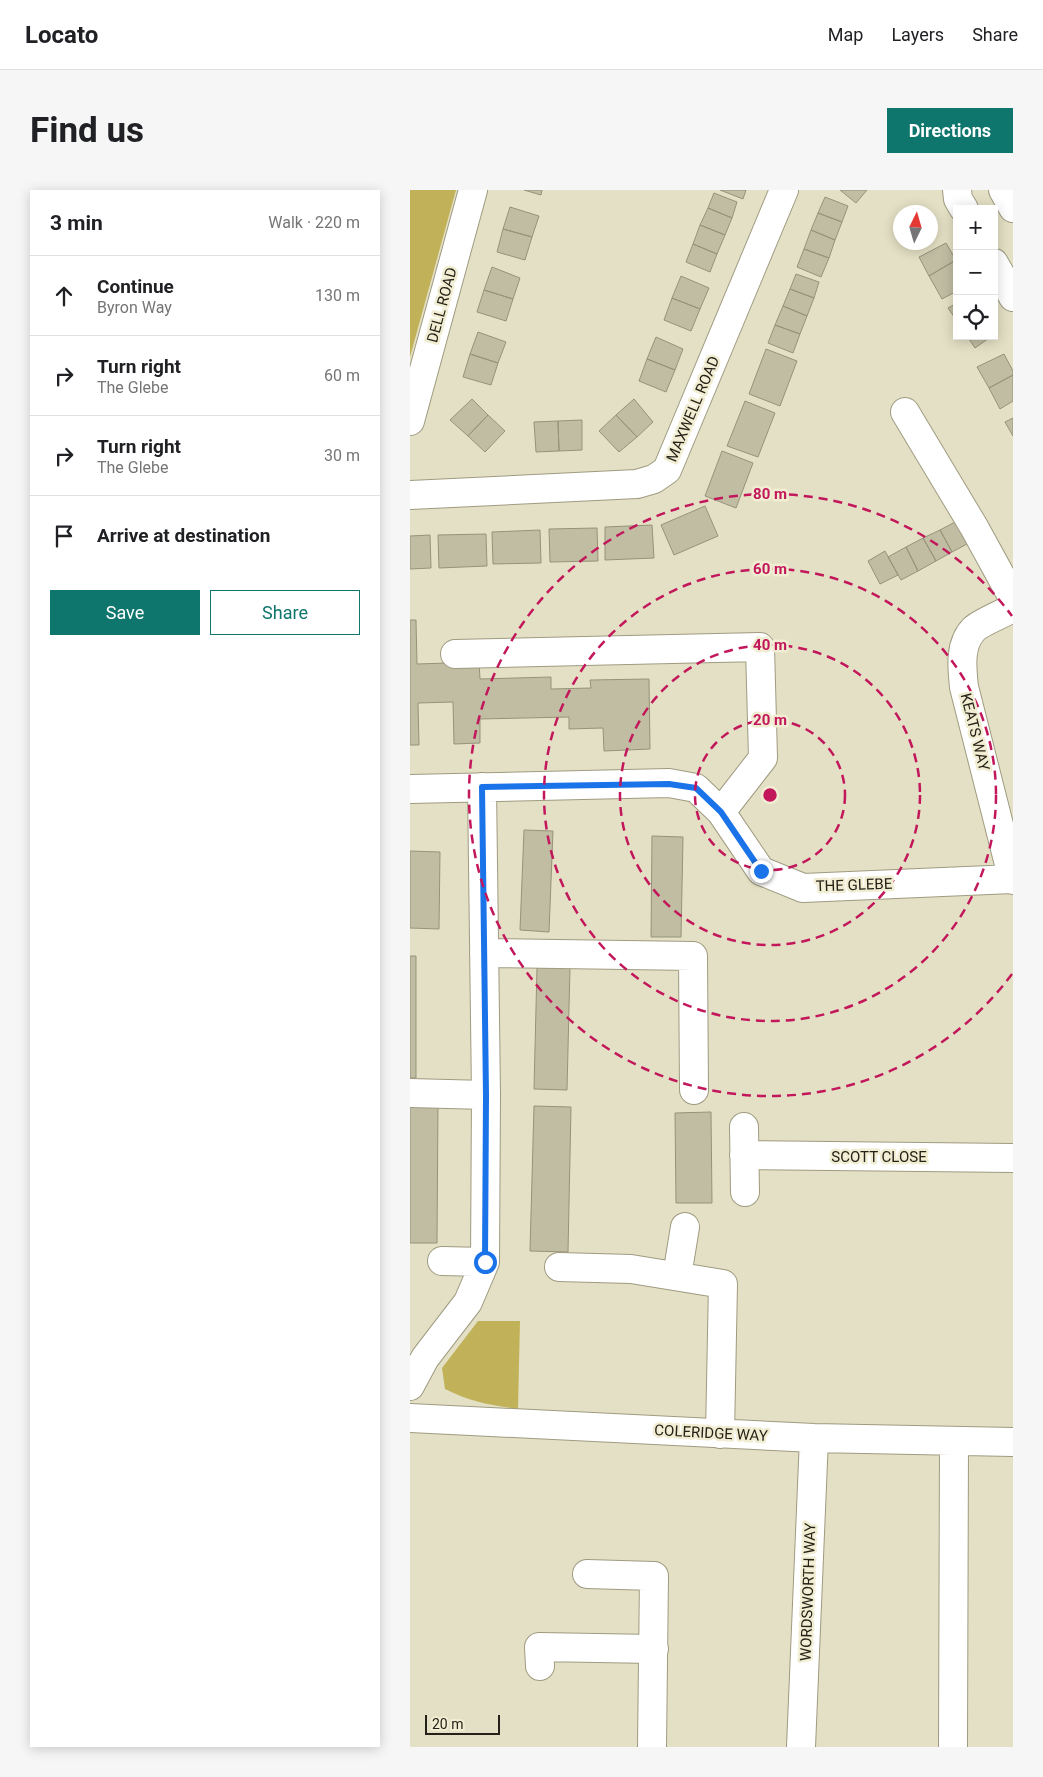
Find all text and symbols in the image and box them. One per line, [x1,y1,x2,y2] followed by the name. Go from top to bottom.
[25,21,98,49] text: Locato
[828,24,863,45] text: Map
[891,24,944,45] text: Layers
[972,24,1018,45] text: Share
[887,108,1013,153] button: Directions
[30,110,144,151] text: Find us
[893,205,938,250] north arrow
[953,205,998,340] map controls
[953,205,998,250] button: +
[50,211,103,235] text: 3 min
[268,213,360,232] text: Walk · 220 m
[953,250,998,295] button: −
[423,265,461,345] street label: DELL ROAD
[97,275,174,298] text: Continue
[50,282,78,310] icon: ahead
[315,286,360,305] text: 130 m
[953,295,998,340] button: locate
[97,298,172,317] text: Byron Way
[663,353,723,465] street label: MAXWELL ROAD
[97,355,181,378] text: Turn right
[50,362,78,390] icon: right
[324,366,360,385] text: 60 m
[97,378,169,397] text: The Glebe
[97,435,181,458] text: Turn right
[50,442,78,470] icon: right
[324,446,360,465] text: 30 m
[97,458,169,477] text: The Glebe
[753,485,787,503] text: 80 m
[50,522,78,550] icon: arrive
[97,524,270,547] text: Arrive at destination
[753,560,787,578] text: 60 m
[50,590,200,635] button: Save
[210,590,360,635] button: Share
[753,636,787,654] text: 40 m
[957,691,993,773] street label: KEATS WAY
[753,711,787,729] text: 20 m
[761,786,779,804] centre of rings
[750,860,773,883] route end
[815,875,893,895] street label: THE GLEBE
[831,1148,927,1166] street label: SCOTT CLOSE
[474,1251,497,1274] route start
[654,1421,768,1445] street label: COLERIDGE WAY
[797,1523,819,1661] street label: WORDSWORTH WAY
[425,1712,500,1735] scale bar
[432,1716,464,1732] text: 20 m

